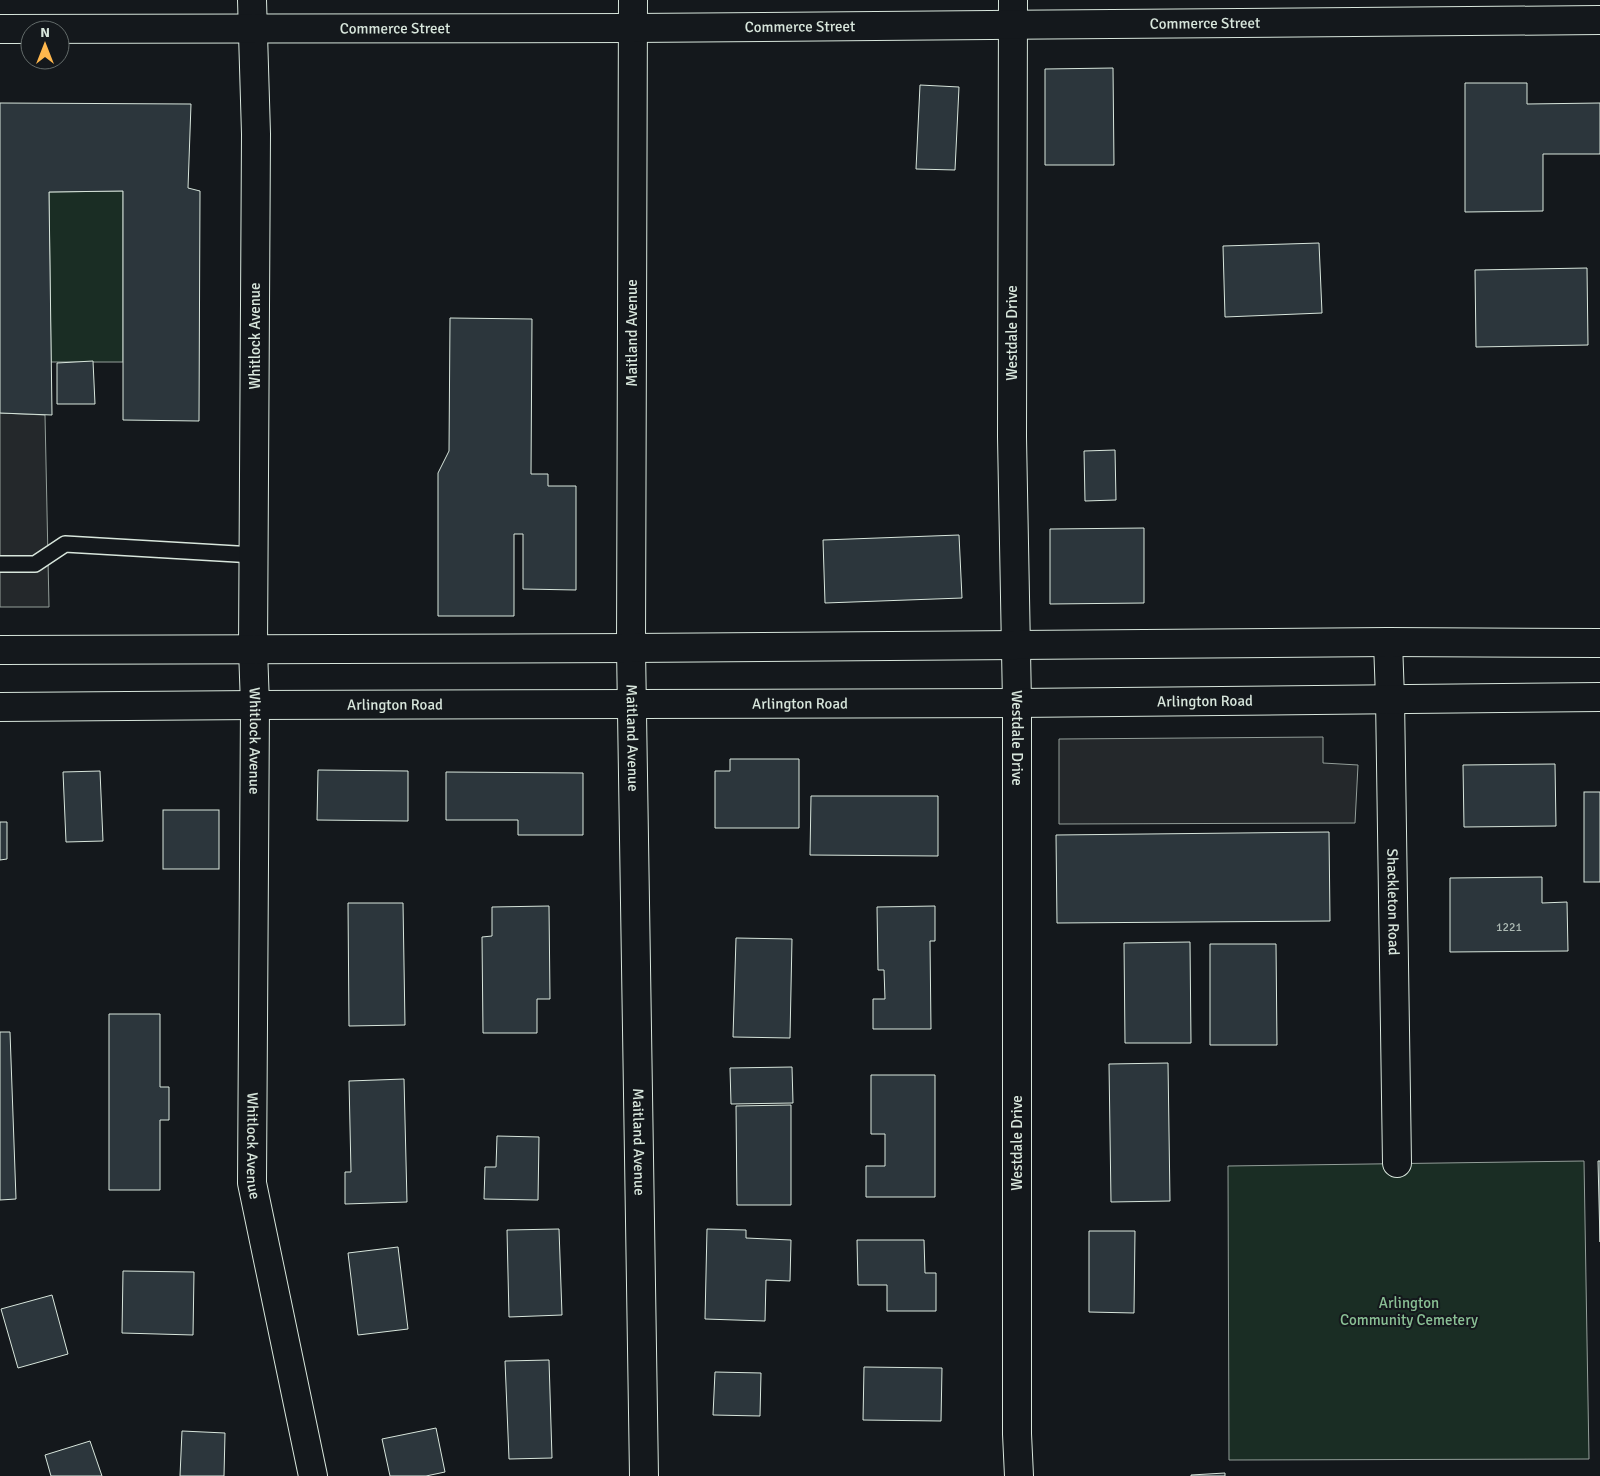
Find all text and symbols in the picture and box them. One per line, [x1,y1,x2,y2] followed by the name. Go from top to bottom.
[1150,14,1260,33] street label: Commerce Street
[745,17,855,36] street label: Commerce Street
[340,19,450,37] street label: Commerce Street
[20,20,70,70] north arrow
[40,24,50,41] text: N
[623,279,641,387] street label: Maitland Avenue
[246,282,264,390] street label: Whitlock Avenue
[1003,285,1021,381] street label: Westdale Drive
[623,684,642,792] street label: Maitland Avenue
[245,687,264,795] street label: Whitlock Avenue
[1008,690,1026,786] street label: Westdale Drive
[1157,692,1253,711] street label: Arlington Road
[752,694,848,713] street label: Arlington Road
[347,696,443,714] street label: Arlington Road
[1383,848,1403,956] street label: Shackleton Road
[1496,920,1522,935] house number: 1221
[629,1088,649,1196] street label: Maitland Avenue
[243,1092,264,1201] street label: Whitlock Avenue
[1008,1095,1026,1191] street label: Westdale Drive
[1340,1294,1478,1329] park label: Arlington Community Cemetery

